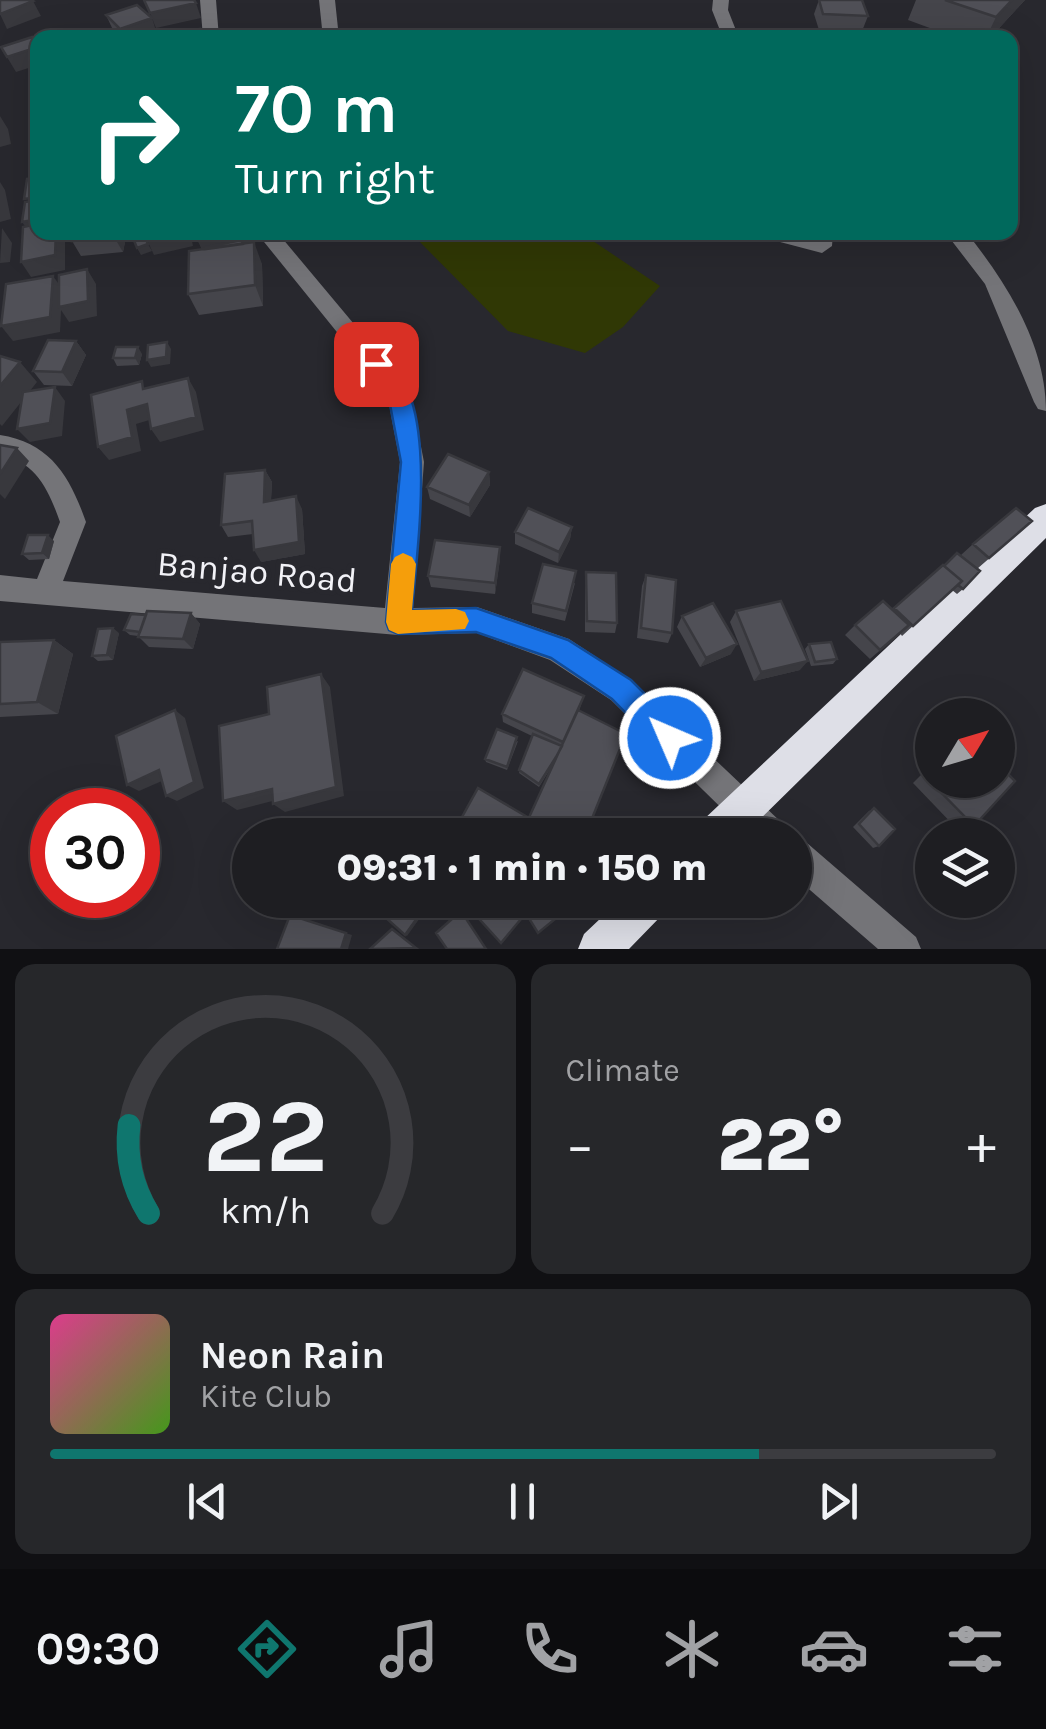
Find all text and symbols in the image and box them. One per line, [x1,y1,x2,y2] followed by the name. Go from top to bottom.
[235,68,398,150] text: 70 m
[70,70,200,200] icon: right
[235,152,435,204] text: Turn right
[334,322,419,407] pin
[349,337,404,392] icon: arrive
[155,543,359,601] street label: Banjao Road
[618,686,722,790] position arrow
[915,698,1015,798] north arrow
[915,698,1015,918] map controls
[30,788,160,918] speed limit sign: 30
[915,818,1015,918] button: layers
[337,845,707,890] text: 09:31 · 1 min · 150 m
[566,1052,680,1089] text: Climate
[202,1076,328,1197] text: 22
[717,1101,845,1189] text: 22°
[566,1113,594,1177] text: −
[967,1113,996,1177] text: +
[220,1190,311,1232] text: km/h
[200,1333,385,1378] text: Neon Rain
[200,1378,332,1415] text: Kite Club
[180,1474,235,1529] icon: previous
[495,1474,550,1529] icon: pause
[811,1474,866,1529] icon: next
[232,1614,302,1684] icon: directions
[374,1614,444,1684] icon: music
[515,1614,585,1684] icon: phone
[657,1614,727,1684] icon: climate
[799,1614,869,1684] icon: car
[940,1614,1010,1684] icon: filters
[36,1623,160,1675] text: 09:30

